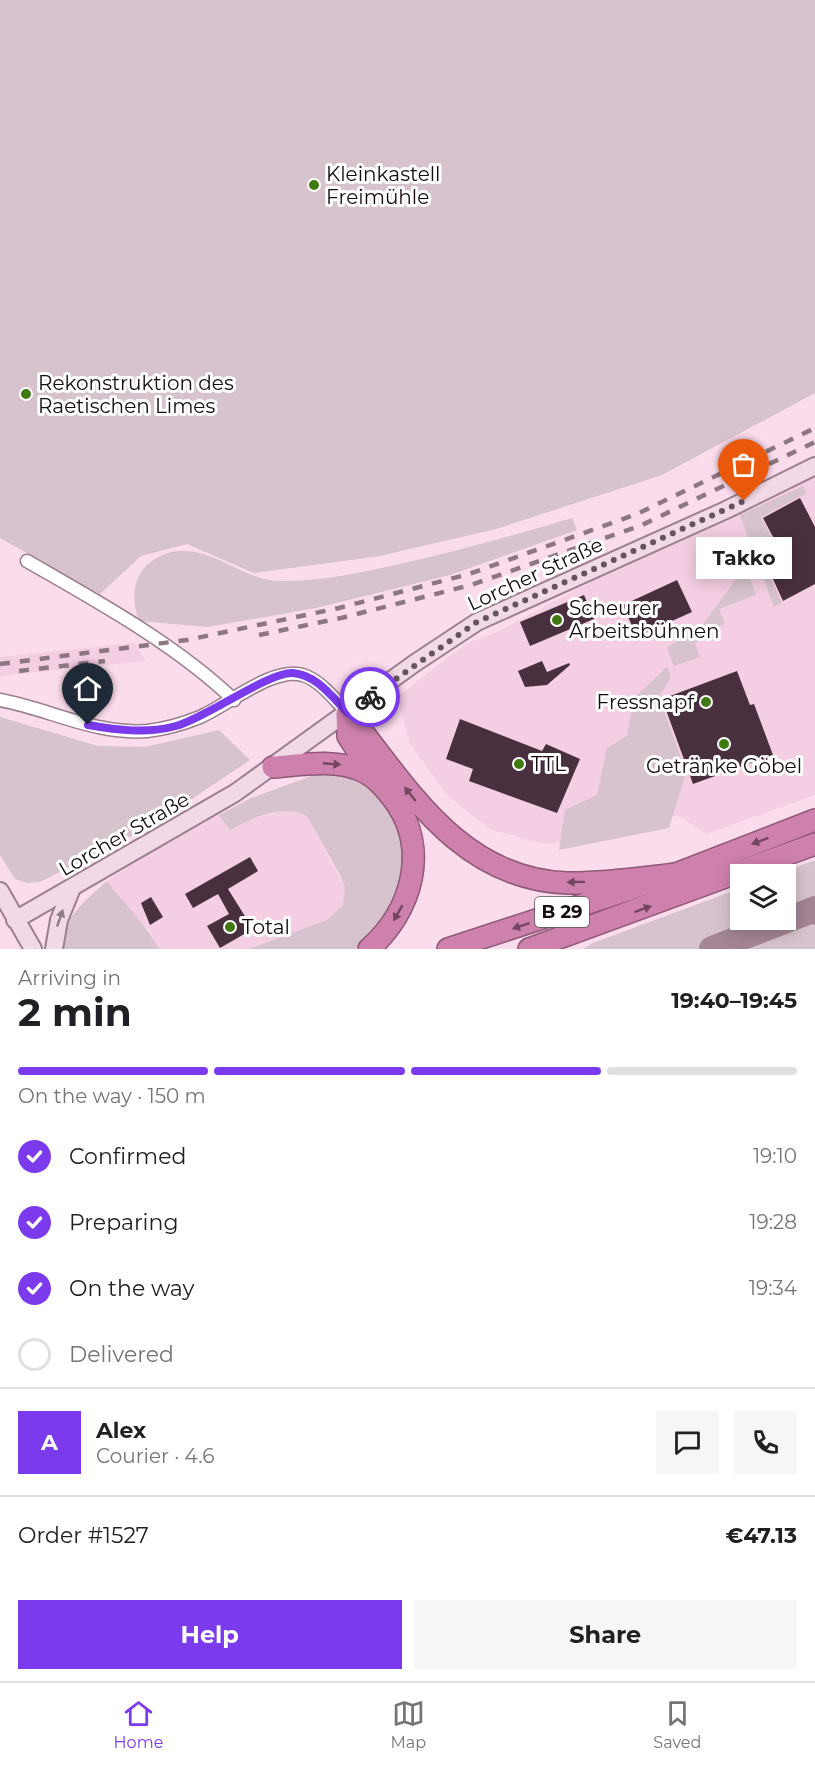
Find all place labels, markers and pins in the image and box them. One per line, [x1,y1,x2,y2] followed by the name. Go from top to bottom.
[326,162,440,209] place label: Kleinkastell Freimühle
[307,178,321,192] marker: Kleinkastell Freimühle
[38,371,234,418] place label: Rekonstruktion des Raetischen Limes
[19,387,33,401] marker: Rekonstruktion des Raetischen Limes
[718,439,769,501] pin
[696,537,792,579] callout: Takko
[569,596,720,643] place label: Scheurer Arbeitsbühnen
[550,613,564,627] marker: Scheurer Arbeitsbühnen
[62,663,113,725] pin
[597,690,695,714] place label: Fressnapf
[699,695,713,709] marker: Fressnapf
[717,737,731,751] marker: Getränke Göbel
[531,752,566,776] place label: TTL
[646,754,802,778] place label: Getränke Göbel
[512,757,526,771] marker: TTL
[242,915,290,939] place label: Total
[223,920,237,934] marker: Total

